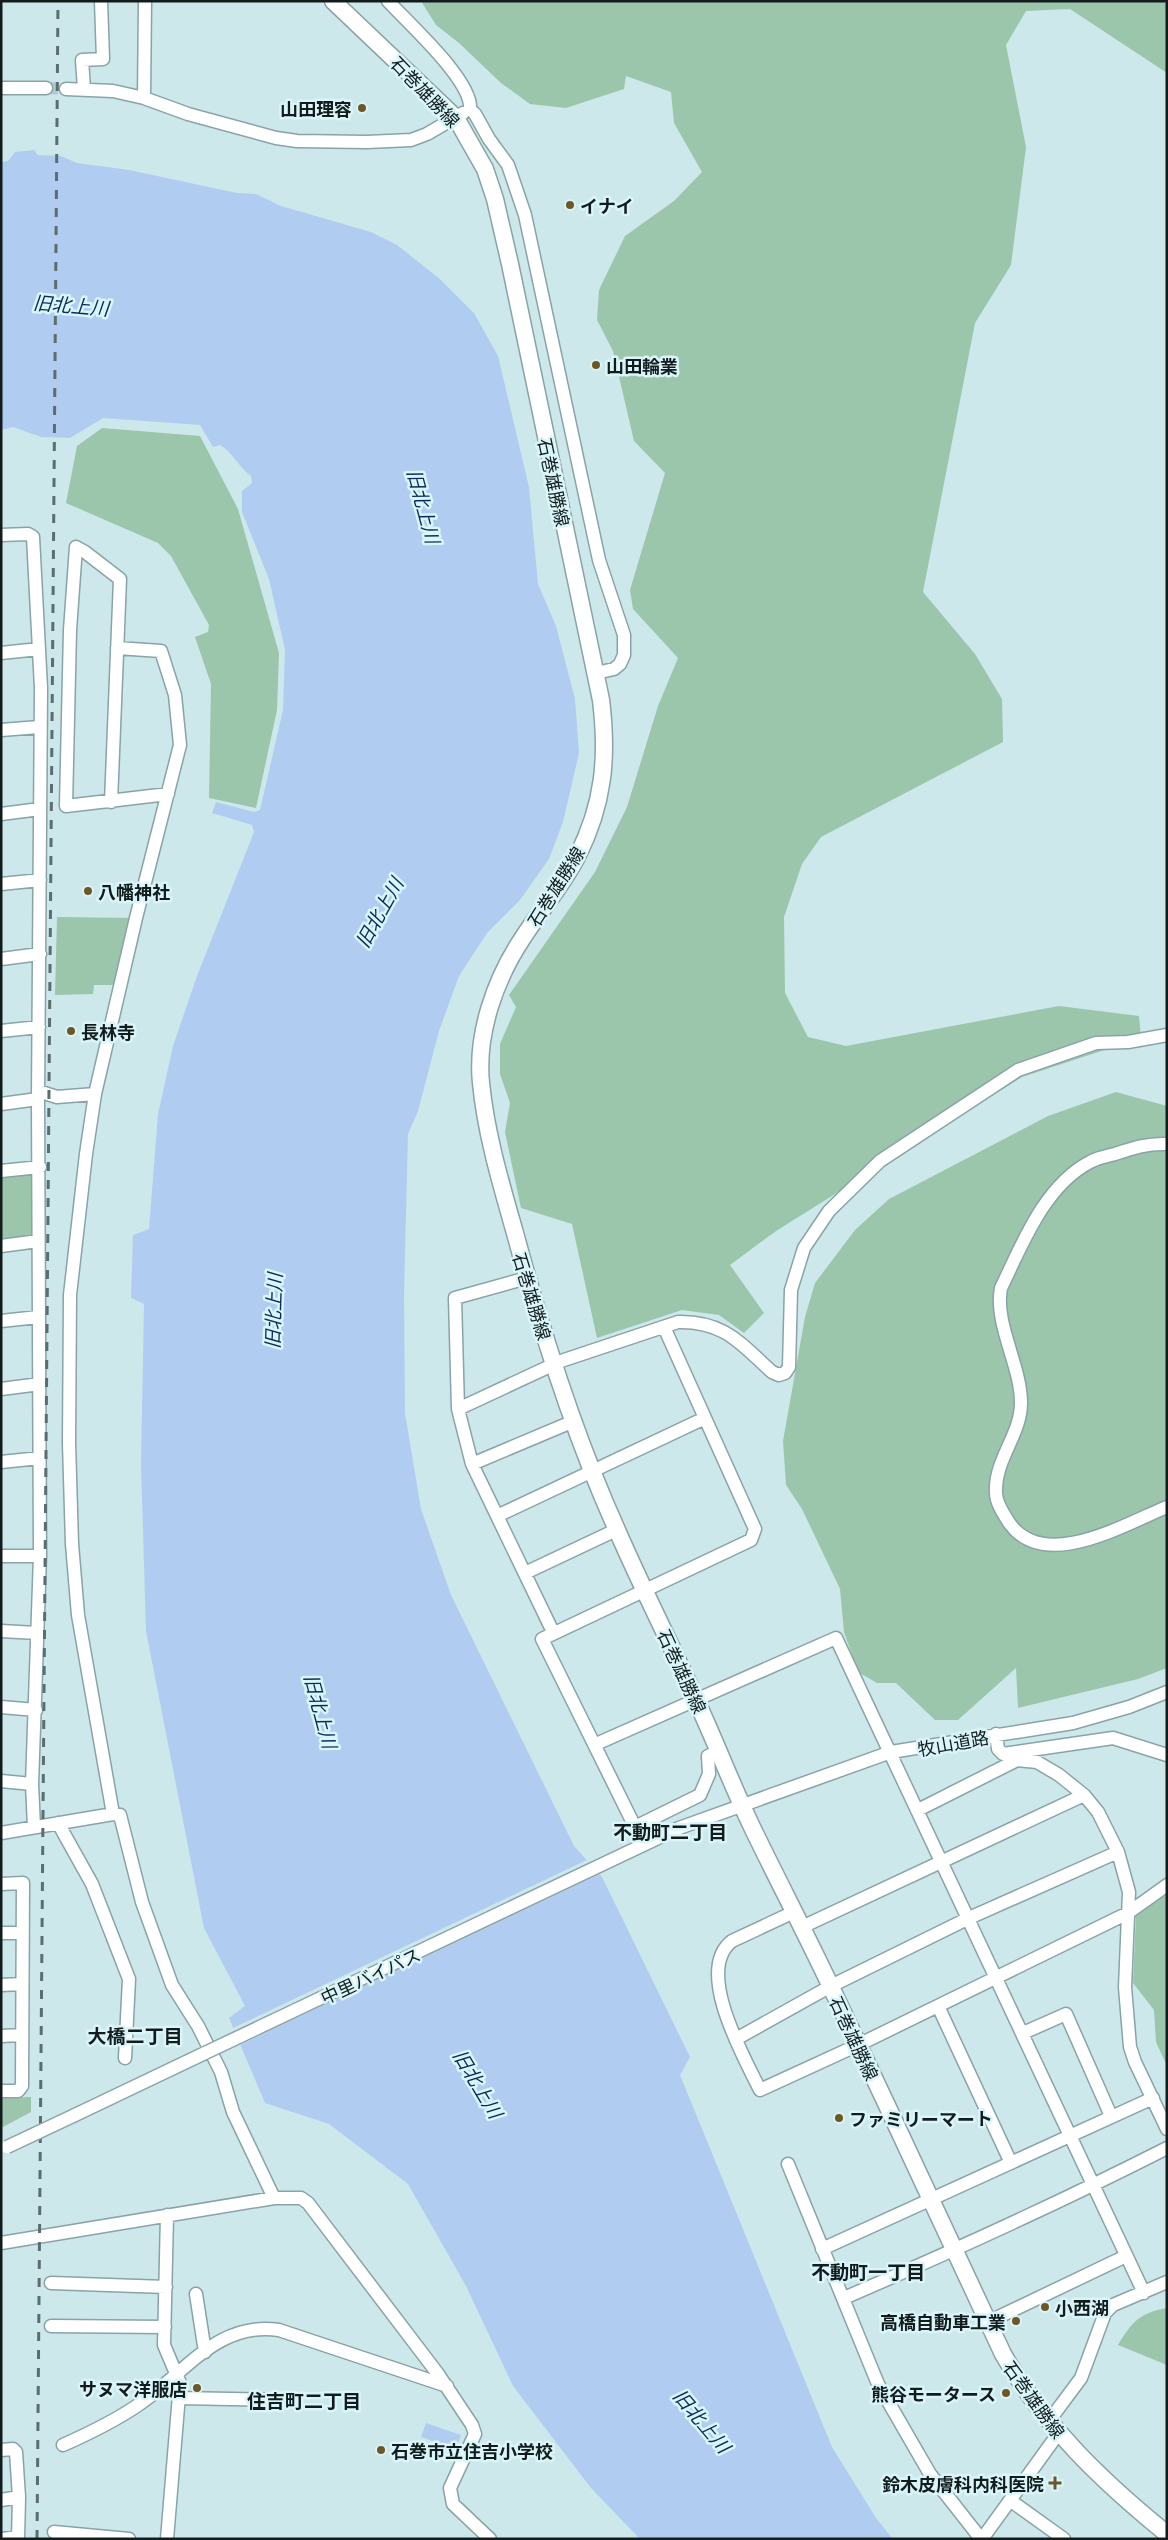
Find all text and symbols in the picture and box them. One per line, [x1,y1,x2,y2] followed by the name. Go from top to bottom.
[385,50,467,132] street label: 石巻雄勝線
[280,95,352,121] place label: 山田理容
[356,102,368,114] marker: 山田理容
[580,192,634,218] place label: イナイ
[564,199,576,211] marker: イナイ
[32,287,112,321] water label: 旧北上川
[606,352,678,378] place label: 山田輪業
[590,359,602,371] marker: 山田輪業
[533,435,577,529] street label: 石巻雄勝線
[402,466,448,548] water label: 旧北上川
[520,841,590,931] street label: 石巻雄勝線
[348,870,409,952] water label: 旧北上川
[98,878,170,904] place label: 八幡神社
[82,885,94,897] marker: 八幡神社
[81,1018,135,1044] place label: 長林寺
[65,1025,77,1037] marker: 長林寺
[507,1249,559,1343] street label: 石巻雄勝線
[257,1271,287,1349] water label: 旧北上川
[652,1625,714,1717] street label: 石巻雄勝線
[299,1671,345,1753] water label: 旧北上川
[915,1723,991,1761] street label: 牧山道路
[613,1817,727,1844] district label: 不動町二丁目
[316,1940,424,2010] street label: 中里バイパス
[824,1992,886,2084] street label: 石巻雄勝線
[87,2021,183,2048] district label: 大橋二丁目
[448,2043,511,2124] water label: 旧北上川
[849,2105,993,2131] place label: ファミリーマート
[833,2112,845,2124] marker: ファミリーマート
[811,2257,925,2284] district label: 不動町一丁目
[1055,2294,1109,2320] place label: 小西湖
[1039,2301,1051,2313] marker: 小西湖
[880,2308,1006,2334] place label: 高橋自動車工業
[1010,2315,1022,2327] marker: 高橋自動車工業
[998,2355,1072,2443] street label: 石巻雄勝線
[79,2375,187,2401] place label: サヌマ洋服店
[871,2380,996,2406] place label: 熊谷モータース
[191,2382,203,2394] marker: サヌマ洋服店
[668,2382,739,2459] water label: 旧北上川
[247,2386,361,2413] district label: 住吉町二丁目
[1000,2387,1012,2399] marker: 熊谷モータース
[391,2437,553,2463] place label: 石巻市立住吉小学校
[375,2444,387,2456] marker: 石巻市立住吉小学校
[882,2470,1044,2496] place label: 鈴木皮膚科内科医院
[1048,2476,1062,2490] marker: 鈴木皮膚科内科医院

